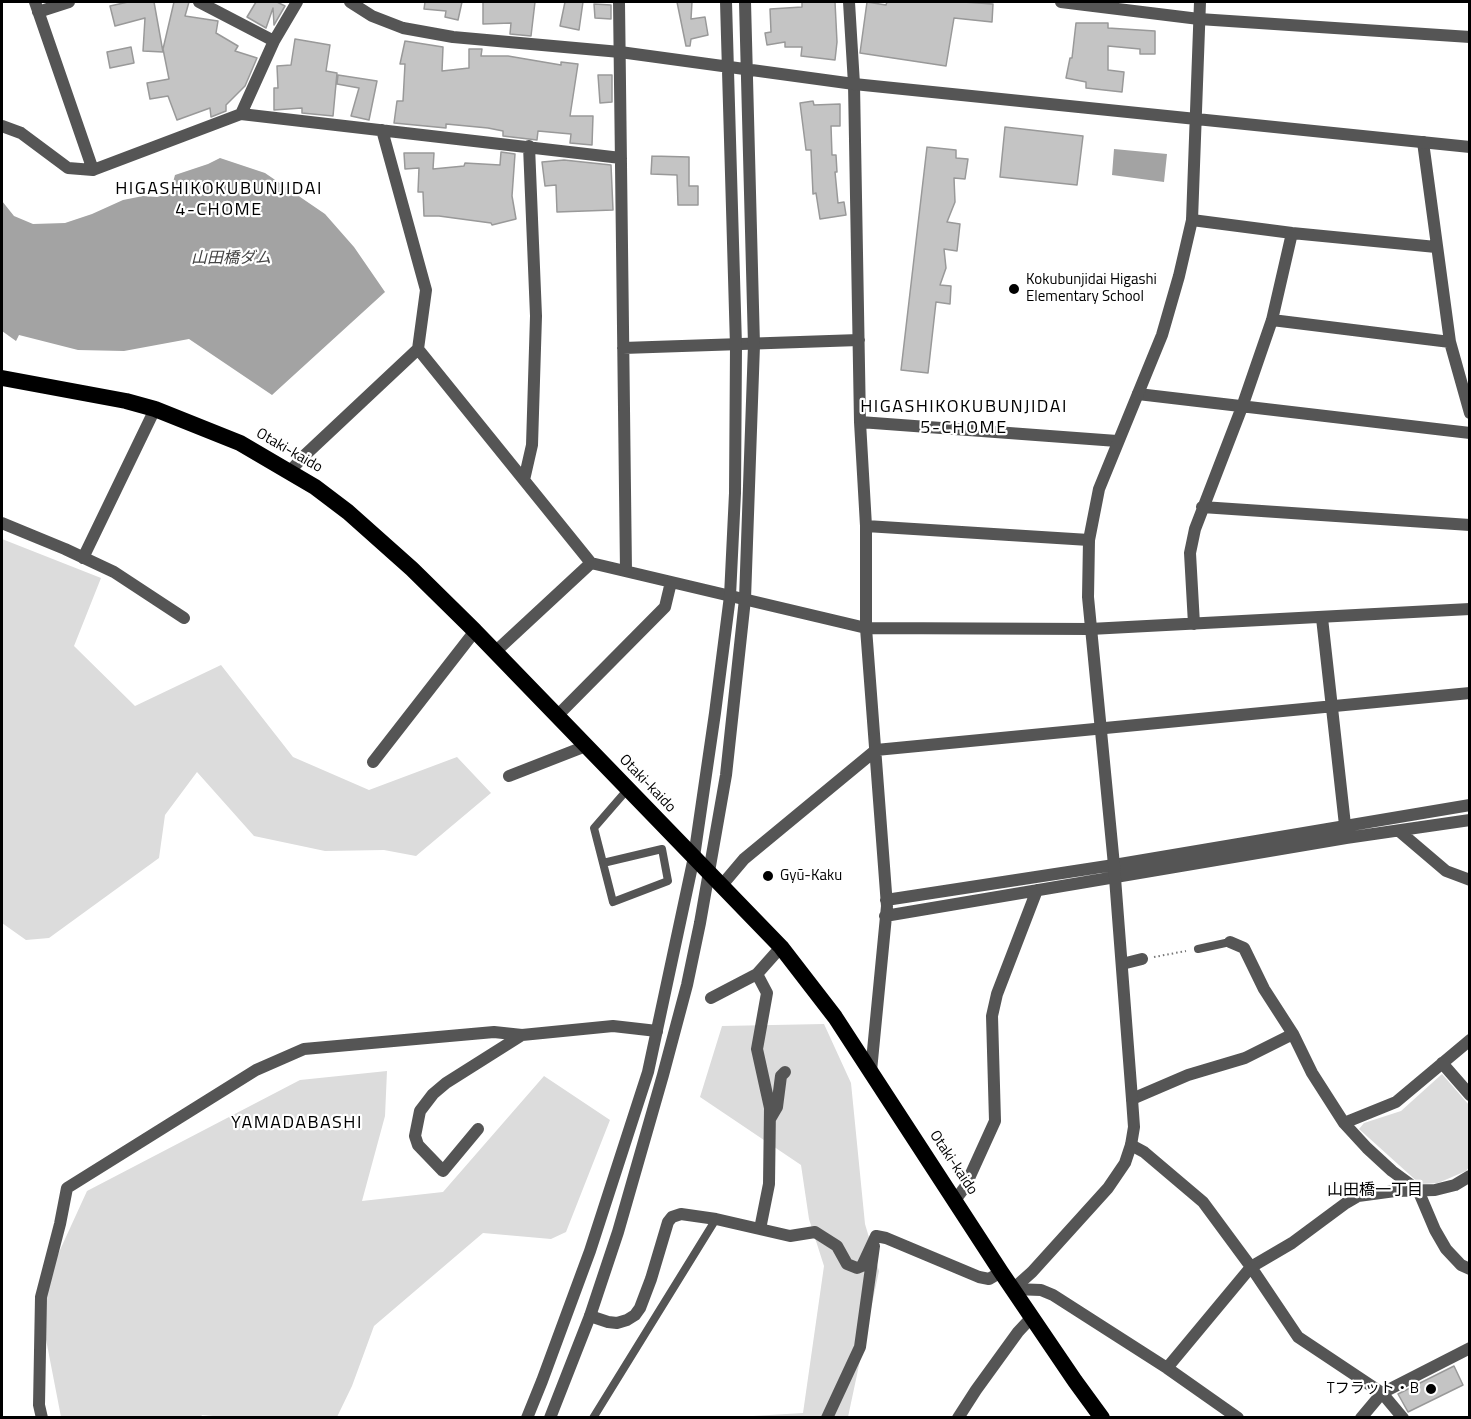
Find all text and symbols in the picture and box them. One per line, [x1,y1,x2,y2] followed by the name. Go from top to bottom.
[115,179,323,222] district label: HIGASHIKOKUBUNJIDAI 4-CHOME
[191,249,271,269] water label: 山田橋ダム
[1026,271,1157,306] place label: Kokubunjidai Higashi Elementary School
[1007,282,1021,296] marker: Kokubunjidai Higashi Elementary School
[860,397,1068,440] district label: HIGASHIKOKUBUNJIDAI 5-CHOME
[253,425,325,477] street label: Otaki-kaido
[615,751,679,817] street label: Otaki-kaido
[780,867,842,885] place label: Gyū-Kaku
[761,869,775,883] marker: Gyū-Kaku
[231,1113,363,1135] district label: YAMADABASHI
[925,1127,981,1199] street label: Otaki-kaido
[1327,1181,1423,1201] district label: 山田橋一丁目
[1327,1380,1419,1398] place label: Tフラット・B
[1424,1382,1438,1396] marker: Tフラット・B

